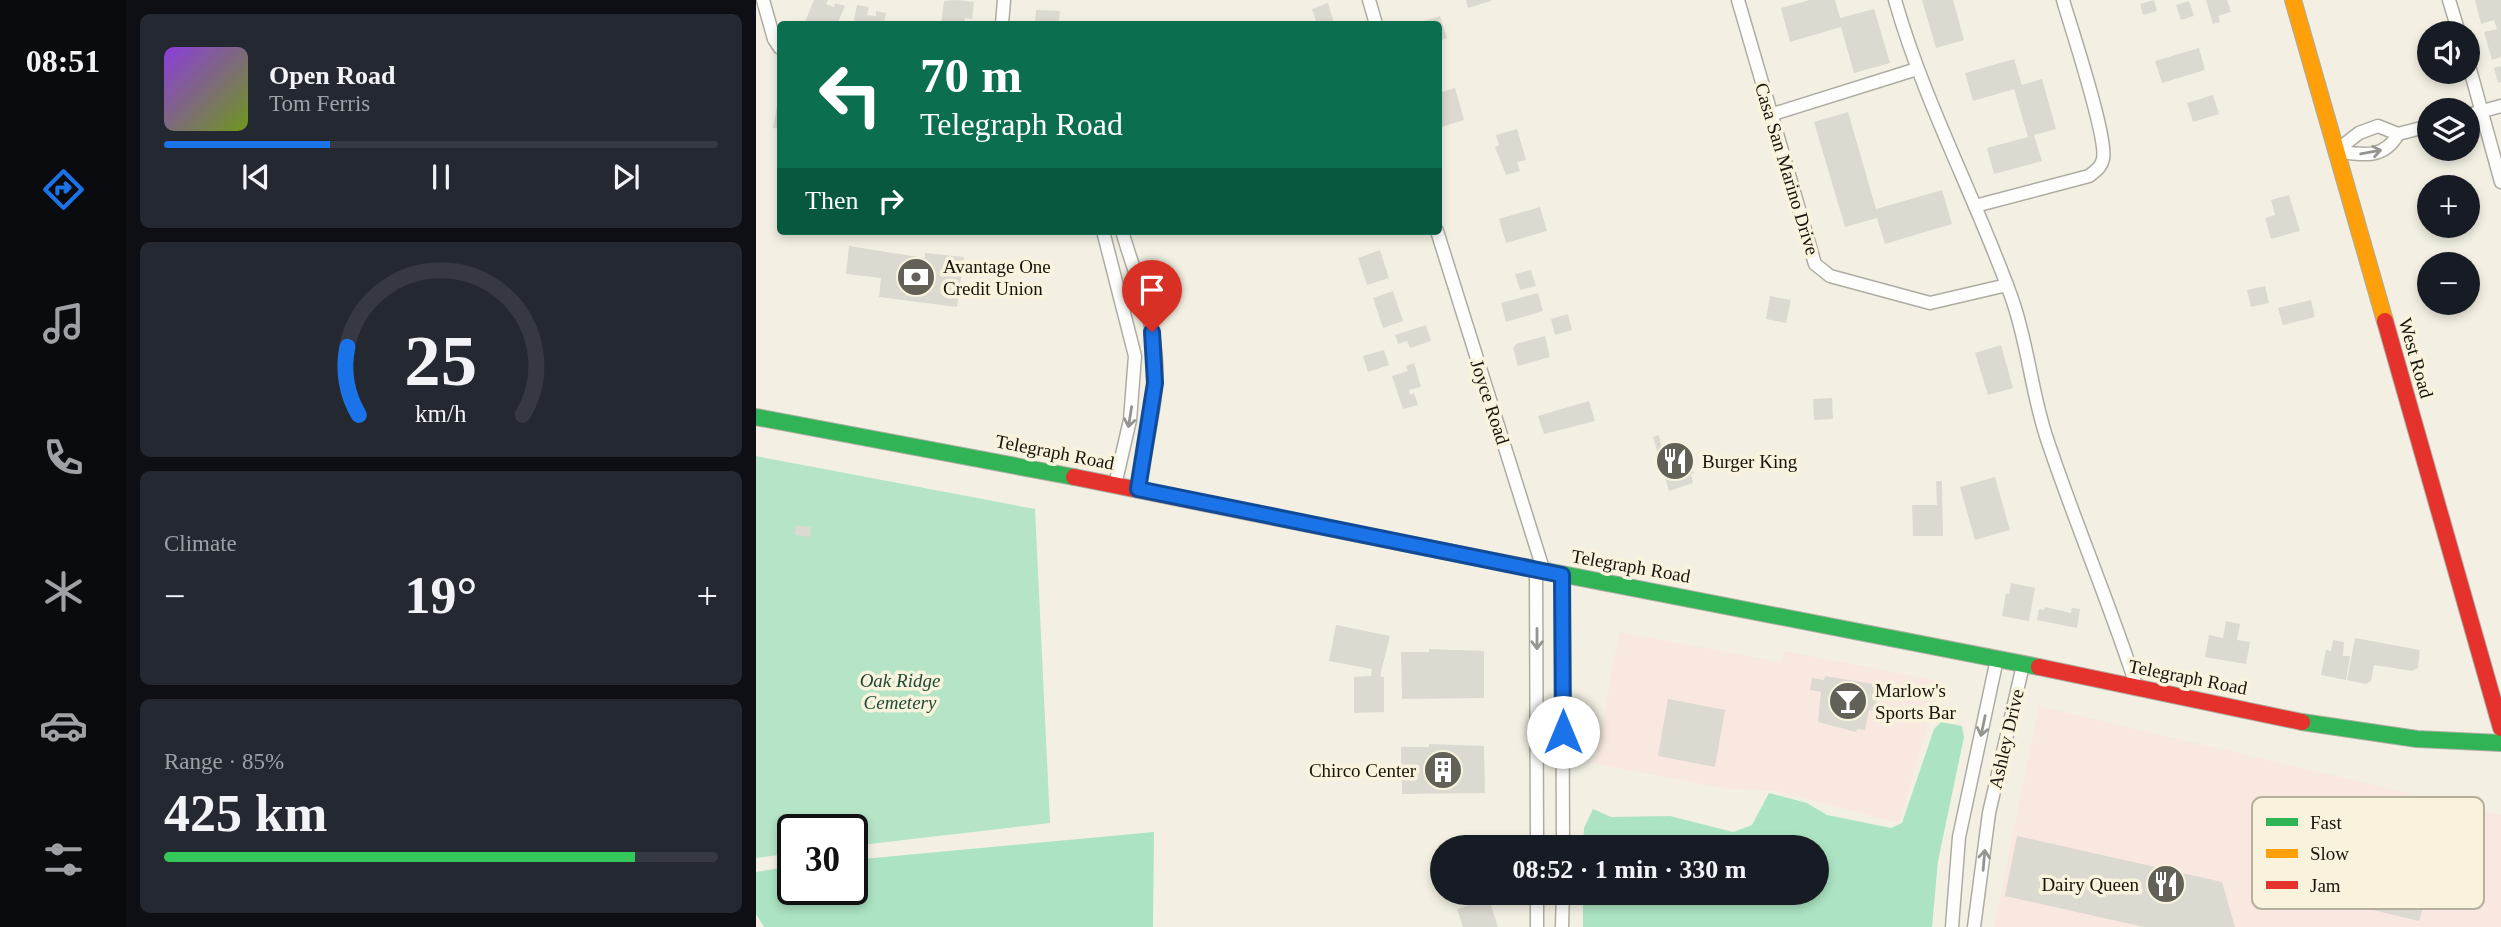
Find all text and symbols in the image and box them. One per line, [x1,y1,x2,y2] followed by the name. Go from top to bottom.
[2417,21,2480,315] map controls
[2417,21,2480,84] button: sound
[26,43,100,79] text: 08:51
[920,48,1022,103] text: 70 m
[805,49,896,140] icon: left
[269,61,395,90] text: Open Road
[1751,80,1823,258] street label: Casa San Marino Drive
[269,91,370,116] text: Tom Ferris
[2417,98,2480,161] button: layers
[920,106,1123,142] text: Telegraph Road
[2359,146,2382,159] one-way arrow
[237,158,275,196] icon: previous
[422,158,460,196] icon: pause
[607,158,645,196] icon: next
[39,165,88,214] icon: directions
[2417,175,2480,238] button: +
[872,182,910,220] icon: right
[805,186,858,215] text: Then
[2417,252,2480,315] button: −
[895,256,937,298] bank icon: Avantage One Credit Union
[943,256,1051,299] place label: Avantage One Credit Union
[1122,260,1182,332] pin
[1133,271,1171,309] icon: arrive
[39,299,88,348] icon: music
[2395,316,2438,401] street label: West Road
[405,321,477,402] text: 25
[1466,357,1514,448] street label: Joyce Road
[415,400,467,427] text: km/h
[1123,405,1136,428] one-way arrow
[994,430,1117,474] street label: Telegraph Road
[39,433,88,482] icon: phone
[1654,440,1696,482] restaurant icon: Burger King
[1702,451,1798,472] place label: Burger King
[164,531,237,556] text: Climate
[1570,545,1693,587] street label: Telegraph Road
[39,567,88,616] icon: climate
[405,567,477,624] text: 19°
[164,575,185,617] text: −
[697,575,718,617] text: +
[1530,627,1544,650] one-way arrow
[2127,655,2250,699] street label: Telegraph Road
[860,670,940,713] park label: Oak Ridge Cemetery
[1827,680,1869,722] bar icon: Marlow's Sports Bar
[1875,680,1956,723] place label: Marlow's Sports Bar
[1984,687,2028,791] street label: Ashley Drive
[1526,695,1600,769] position arrow
[39,701,88,750] icon: car
[1975,714,1989,737] one-way arrow
[164,749,284,774] text: Range · 85%
[1422,749,1464,791] building icon: Chirco Center
[1309,760,1417,781] place label: Chirco Center
[164,785,327,842] text: 425 km
[2252,797,2484,909] legend
[2310,812,2342,833] text: Fast
[777,814,868,905] speed limit sign: 30
[39,835,88,884] icon: filters
[2310,843,2349,864] text: Slow
[1978,849,1991,871] one-way arrow
[1513,855,1747,884] text: 08:52 · 1 min · 330 m
[2145,863,2187,905] restaurant icon: Dairy Queen
[2041,874,2139,895] place label: Dairy Queen
[2310,875,2341,896] text: Jam

